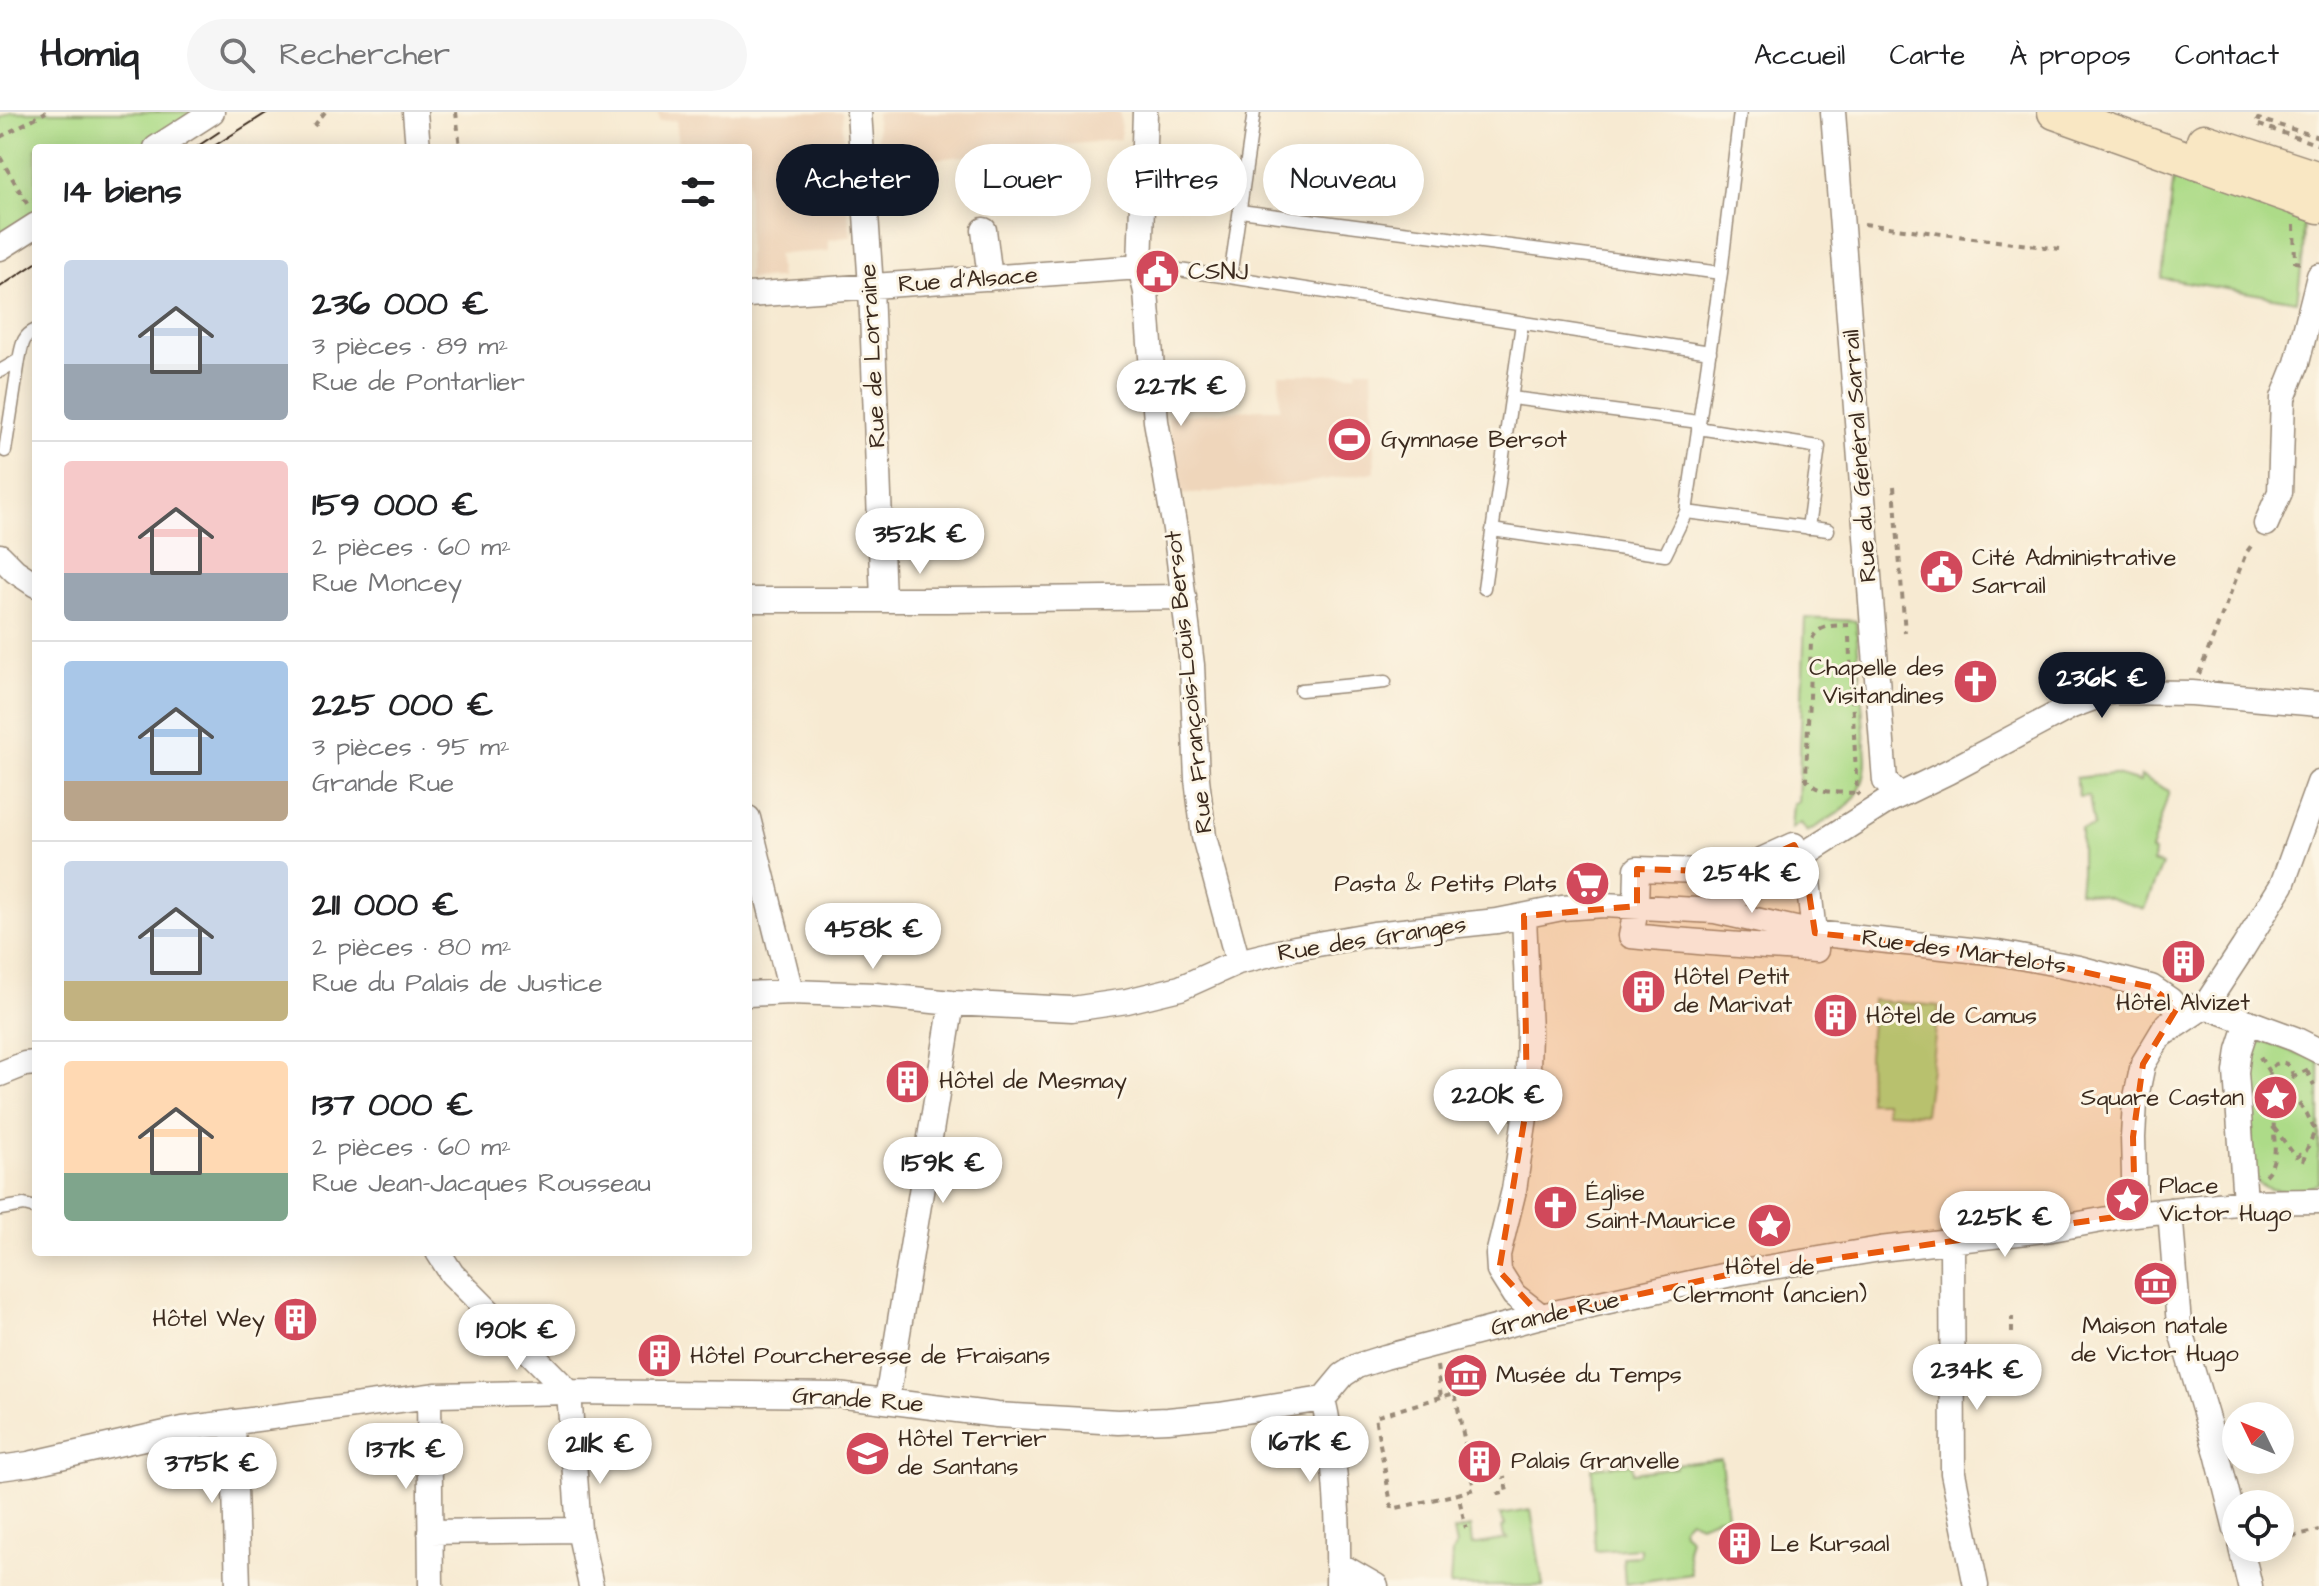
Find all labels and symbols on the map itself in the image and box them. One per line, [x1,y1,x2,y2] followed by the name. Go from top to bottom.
[1133,248,1181,296] public building icon: CSNJ
[1188,255,1248,289] place label: CSNJ
[897,258,1039,302] street label: Rue d'Alsace
[851,263,895,449] street label: Rue de Lorraine
[1834,329,1886,583] street label: Rue du Général Sarrail
[1116,360,1246,428] pin: 227K €
[1326,416,1374,464] sports icon: Gymnase Bersot
[1381,423,1567,458] place label: Gymnase Bersot
[855,508,985,576] pin: 352K €
[1156,529,1222,835] street label: Rue François-Louis Bersot
[1972,541,2177,603] place label: Cité Administrative Sarrail
[1917,548,1965,596] public building icon: Cité Administrative Sarrail
[1809,651,1944,713] place label: Chapelle des Visitandines
[2037,652,2167,720] pin: 236K €
[1951,658,1999,706] church icon: Chapelle des Visitandines
[1687,847,1817,915] pin: 254K €
[1564,860,1612,908] supermarket icon: Pasta & Petits Plats
[1334,867,1557,901] place label: Pasta & Petits Plats
[808,903,938,971] pin: 458K €
[1275,907,1469,972] street label: Rue des Granges
[1860,921,2068,983] street label: Rue des Martelots
[2159,937,2207,985] building icon: Hôtel Alvizet
[1674,960,1792,1022] place label: Hôtel Petit de Marivat
[1619,967,1667,1015] building icon: Hôtel Petit de Marivat
[2116,986,2250,1020] place label: Hôtel Alvizet
[1811,992,1859,1040] building icon: Hôtel de Camus
[1866,999,2037,1033] place label: Hôtel de Camus
[884,1057,932,1105] building icon: Hôtel de Mesmay
[939,1064,1127,1099] place label: Hôtel de Mesmay
[1433,1069,1563,1137] pin: 220K €
[2251,1074,2299,1122] place icon: Square Castan
[2081,1081,2244,1115] place label: Square Castan
[878,1137,1008,1205] pin: 159K €
[2159,1169,2292,1232] place label: Place Victor Hugo
[1586,1176,1736,1238] place label: Église Saint-Maurice
[2104,1176,2152,1224] place icon: Place Victor Hugo
[1531,1183,1579,1231] church icon: Église Saint-Maurice
[1940,1191,2070,1259] pin: 225K €
[1746,1201,1794,1249] place icon: Hôtel de Clermont (ancien)
[1673,1250,1867,1312] place label: Hôtel de Clermont (ancien)
[2131,1260,2179,1308] museum icon: Maison natale de Victor Hugo
[1487,1283,1623,1345] street label: Grande Rue
[272,1295,320,1343] building icon: Hôtel Wey
[152,1302,265,1337] place label: Hôtel Wey
[452,1304,582,1372] pin: 190K €
[2071,1309,2239,1372] place label: Maison natale de Victor Hugo
[635,1332,683,1380] building icon: Hôtel Pourcheresse de Fraisans
[690,1339,1050,1373] place label: Hôtel Pourcheresse de Fraisans
[1912,1344,2042,1412] pin: 234K €
[1441,1351,1489,1399] museum icon: Musée du Temps
[1496,1358,1682,1392] place label: Musée du Temps
[791,1378,925,1422] street label: Grande Rue
[2222,1402,2294,1474] north arrow
[1245,1416,1375,1484] pin: 167K €
[535,1418,665,1486] pin: 211K €
[898,1422,1046,1484] place label: Hôtel Terrier de Santans
[341,1423,471,1491] pin: 137K €
[843,1429,891,1477] school or university icon: Hôtel Terrier de Santans
[147,1437,277,1505] pin: 375K €
[1456,1437,1504,1485] building icon: Palais Granvelle
[1511,1444,1680,1478] place label: Palais Granvelle
[1715,1520,1763,1568] building icon: Le Kursaal
[1770,1527,1889,1561] place label: Le Kursaal

